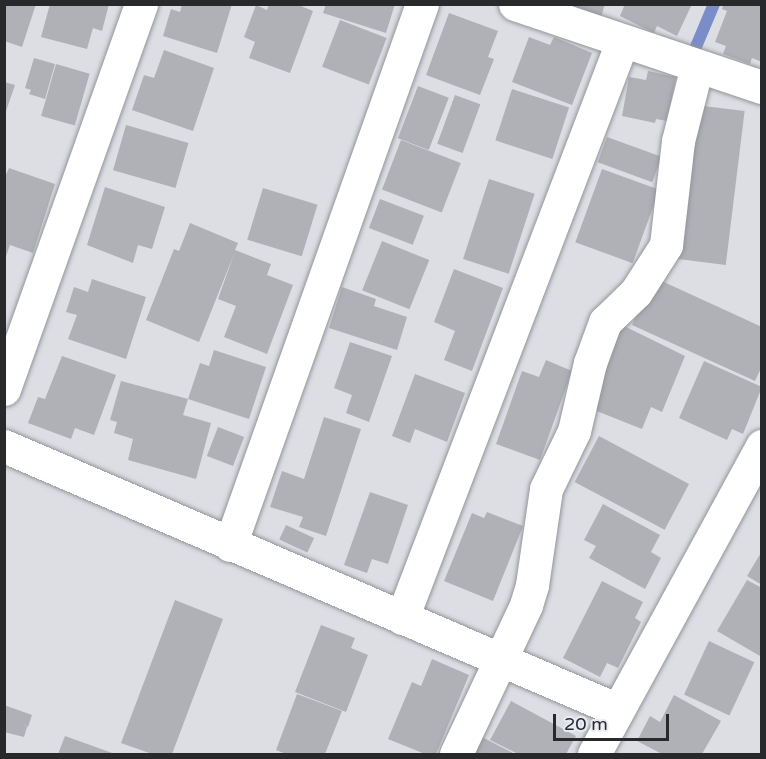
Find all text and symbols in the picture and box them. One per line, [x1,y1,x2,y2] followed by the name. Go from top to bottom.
[556,702,672,740] scale bar
[564,713,608,735] text: 20 m

